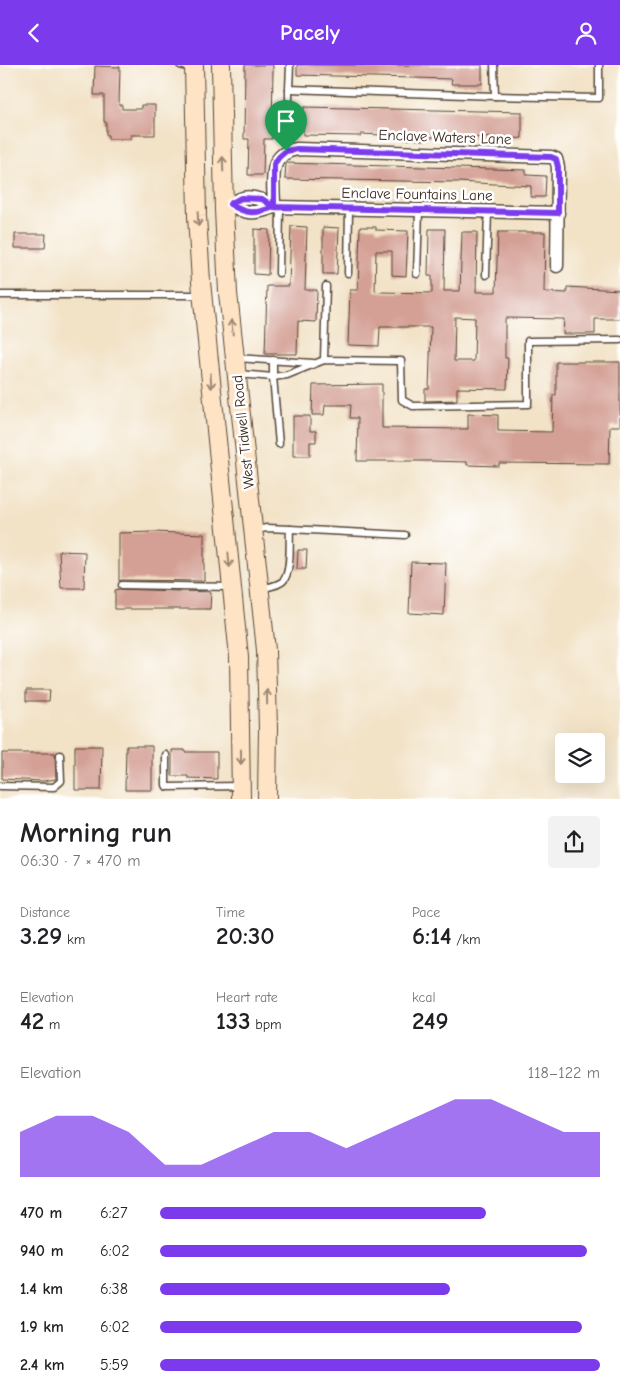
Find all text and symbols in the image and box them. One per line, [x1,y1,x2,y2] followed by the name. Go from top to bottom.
[20,19,48,47] icon: back
[572,19,600,47] icon: person
[280,20,340,46] text: Pacely
[265,100,307,151] pin
[272,107,300,135] icon: arrive
[378,126,512,148] street label: Enclave Waters Lane
[219,157,228,173] one-way arrow
[341,184,493,204] street label: Enclave Fountains Lane
[193,210,202,226] one-way arrow
[227,319,237,335] one-way arrow
[206,372,216,388] one-way arrow
[228,374,258,490] street label: West Tidwell Road
[225,551,234,567] one-way arrow
[263,690,272,706] one-way arrow
[555,733,605,783] map controls
[555,733,605,783] button: layers
[236,748,246,764] one-way arrow
[548,816,600,868] button: share
[20,817,172,849] text: Morning run
[20,852,141,870] text: 06:30 · 7 × 470 m
[20,904,70,921] text: Distance
[216,904,245,921] text: Time
[412,904,440,921] text: Pace
[20,921,62,950] text: 3.29
[216,921,275,950] text: 20:30
[412,921,452,950] text: 6:14
[62,931,85,948] text: km
[452,931,481,948] text: /km
[20,989,74,1006] text: Elevation
[216,989,278,1006] text: Heart rate
[412,989,436,1006] text: kcal
[20,1006,44,1035] text: 42
[216,1006,250,1035] text: 133
[412,1006,449,1035] text: 249
[44,1016,60,1033] text: m
[250,1016,282,1033] text: bpm
[20,1064,81,1082] text: Elevation
[528,1064,600,1082] text: 118–122 m
[20,1204,62,1222] text: 470 m
[100,1204,127,1222] text: 6:27
[20,1242,63,1260] text: 940 m
[100,1242,130,1260] text: 6:02
[20,1280,63,1298] text: 1.4 km
[100,1280,128,1298] text: 6:38
[20,1318,64,1336] text: 1.9 km
[100,1318,130,1336] text: 6:02
[20,1356,65,1374] text: 2.4 km
[100,1356,129,1374] text: 5:59

